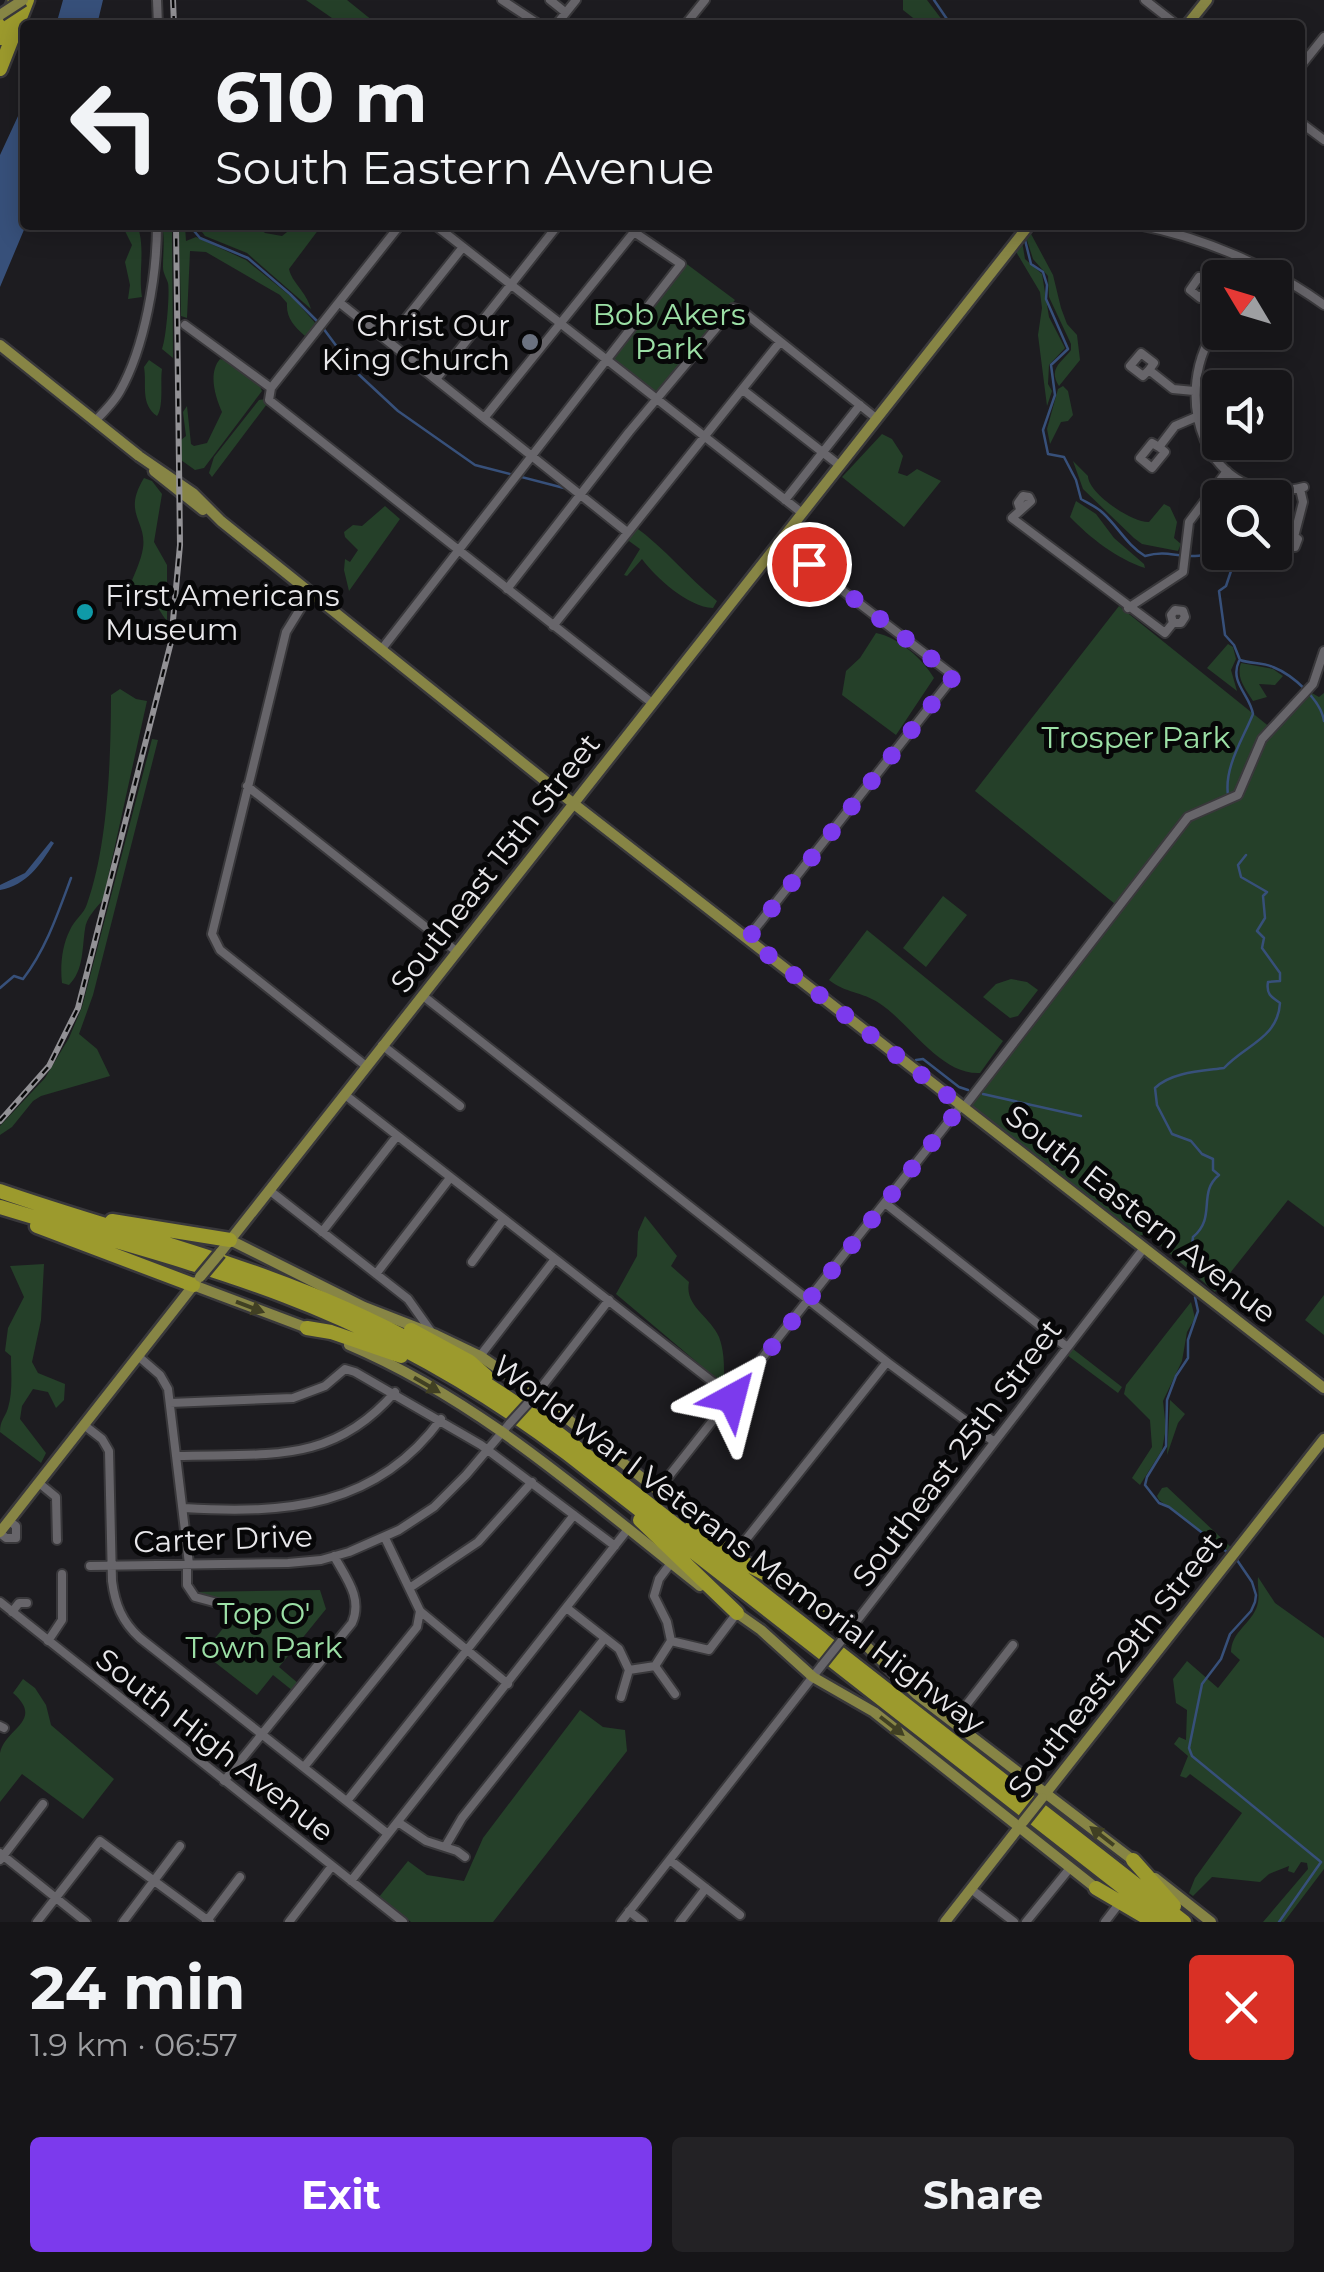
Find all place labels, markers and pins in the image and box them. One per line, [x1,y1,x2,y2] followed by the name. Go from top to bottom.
[322,307,510,378] place label: Christ Our King Church
[519,331,541,353] marker: Christ Our King Church
[767,522,852,607] pin
[105,577,340,648] place label: First Americans Museum
[74,601,96,623] marker: First Americans Museum

